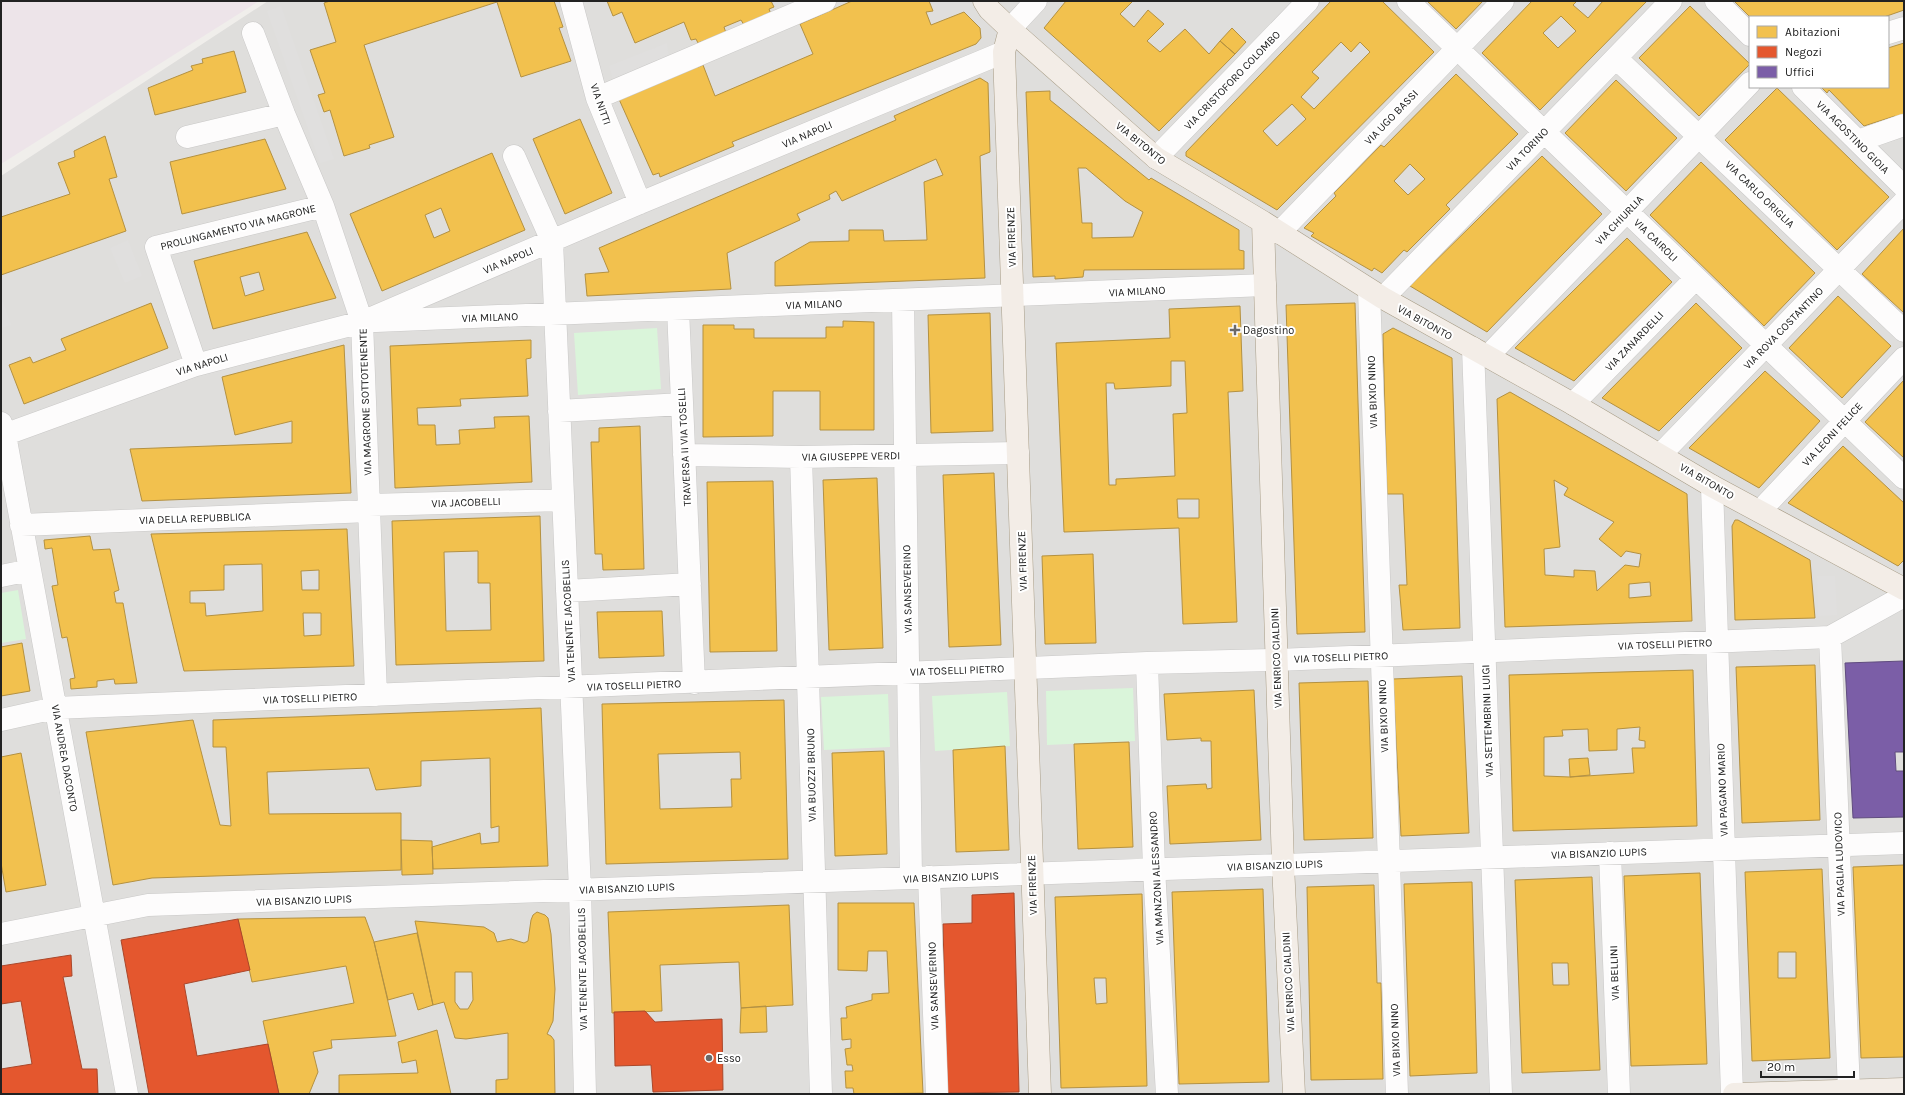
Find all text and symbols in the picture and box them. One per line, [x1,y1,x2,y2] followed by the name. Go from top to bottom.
[1749,16,1889,88] legend
[1785,25,1840,39] text: Abitazioni
[1182,28,1283,133] street label: VIA CRISTOFORO COLOMBO
[1785,45,1822,59] text: Negozi
[1785,65,1814,79] text: Uffici
[587,82,614,127] street label: VIA NITTI
[1362,87,1421,148] street label: VIA UGO BASSI
[1813,98,1892,177] street label: VIA AGOSTINO GIOIA
[780,118,834,151] street label: VIA NAPOLI
[1113,119,1168,168] street label: VIA BITONTO
[1503,125,1551,174] street label: VIA TORINO
[1722,158,1798,231] street label: VIA CARLO ORIGLIA
[1593,192,1647,248] street label: VIA CHIURLIA
[159,202,317,253] street label: PROLUNGAMENTO VIA MAGRONE
[1004,207,1019,267] street label: VIA FIRENZE
[1631,216,1680,265] street label: VIA CAIROLI
[481,244,535,277] street label: VIA NAPOLI
[1108,284,1166,299] street label: VIA MILANO
[1741,285,1826,372] street label: VIA ROVA COSTANTINO
[785,297,843,312] street label: VIA MILANO
[1395,302,1455,343] street label: VIA BITONTO
[1602,309,1666,374] street label: VIA ZANARDELLI
[461,310,519,325] street label: VIA MILANO
[1243,324,1294,337] place label: Dagostino
[1230,325,1240,335] marker: Dagostino
[356,328,375,476] street label: VIA MAGRONE SOTTOTENENTE
[175,350,230,379] street label: VIA NAPOLI
[1365,355,1380,429] street label: VIA BIXIO NINO
[675,387,694,507] street label: TRAVERSA II VIA TOSELLI
[1799,400,1865,469] street label: VIA LEONI FELICE
[801,449,901,464] street label: VIA GIUSEPPE VERDI
[1677,461,1736,502] street label: VIA BITONTO
[431,495,501,510] street label: VIA JACOBELLI
[139,510,252,527] street label: VIA DELLA REPUBBLICA
[1015,531,1030,591] street label: VIA FIRENZE
[900,545,915,633] street label: VIA SANSEVERINO
[559,559,578,683] street label: VIA TENENTE JACOBELLIS
[1268,608,1285,708] street label: VIA ENRICO CIALDINI
[1618,636,1712,653] street label: VIA TOSELLI PIETRO
[1294,649,1388,666] street label: VIA TOSELLI PIETRO
[910,662,1004,679] street label: VIA TOSELLI PIETRO
[1479,664,1496,778] street label: VIA SETTEMBRINI LUIGI
[587,677,681,694] street label: VIA TOSELLI PIETRO
[1376,679,1391,753] street label: VIA BIXIO NINO
[263,690,357,707] street label: VIA TOSELLI PIETRO
[49,703,80,813] street label: VIA ANDREA DACONTO
[804,728,819,822] street label: VIA BUOZZI BRUNO
[1714,743,1731,837] street label: VIA PAGANO MARIO
[1146,811,1166,945] street label: VIA MANZONI ALESSANDRO
[1831,812,1848,916] street label: VIA PAGLIA LUDOVICO
[1551,845,1647,862] street label: VIA BISANZIO LUPIS
[1025,855,1040,915] street label: VIA FIRENZE
[1227,857,1323,874] street label: VIA BISANZIO LUPIS
[903,869,999,886] street label: VIA BISANZIO LUPIS
[579,880,675,897] street label: VIA BISANZIO LUPIS
[256,892,352,909] street label: VIA BISANZIO LUPIS
[575,907,590,1031] street label: VIA TENENTE JACOBELLIS
[1279,931,1298,1032] street label: VIA ENRICO CIALDINI
[925,942,942,1030] street label: VIA SANSEVERINO
[1607,945,1622,1001] street label: VIA BELLINI
[1388,1003,1403,1077] street label: VIA BIXIO NINO
[717,1052,741,1065] place label: Esso
[704,1053,714,1063] marker: Esso
[1761,1053,1854,1079] scale bar
[1767,1060,1795,1074] text: 20 m

